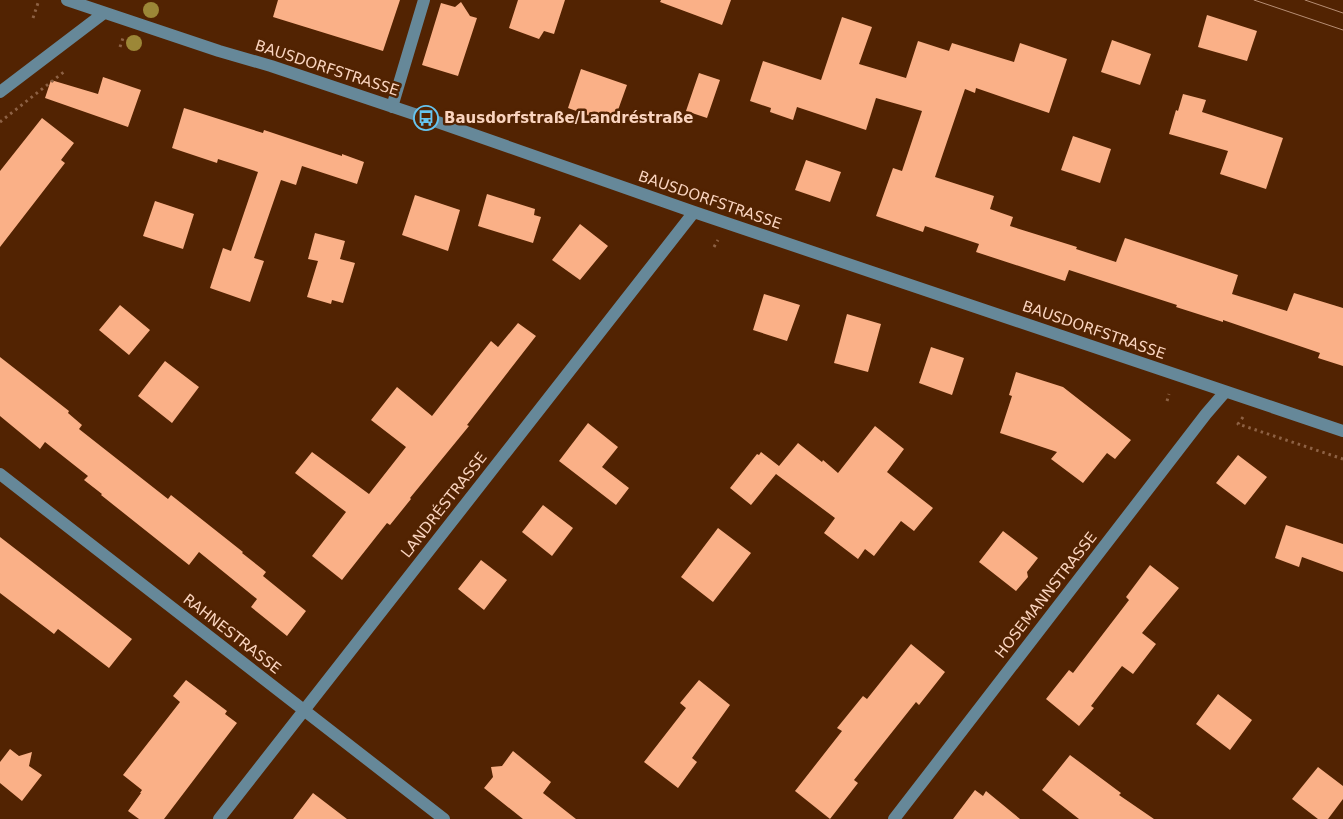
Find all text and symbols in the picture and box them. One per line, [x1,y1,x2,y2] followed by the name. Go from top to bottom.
[253,36,401,100] street label: BAUSDORFSTRASSE
[413,105,439,131] bus stop icon: Bausdorfstraße/Landréstraße
[444,109,693,127] place label: Bausdorfstraße/Landréstraße
[636,167,784,233] street label: BAUSDORFSTRASSE
[1020,297,1168,363] street label: BAUSDORFSTRASSE
[396,448,491,561] street label: LANDRÉSTRASSE
[991,528,1101,662] street label: HOSEMANNSTRASSE
[179,590,285,678] street label: RAHNESTRASSE

